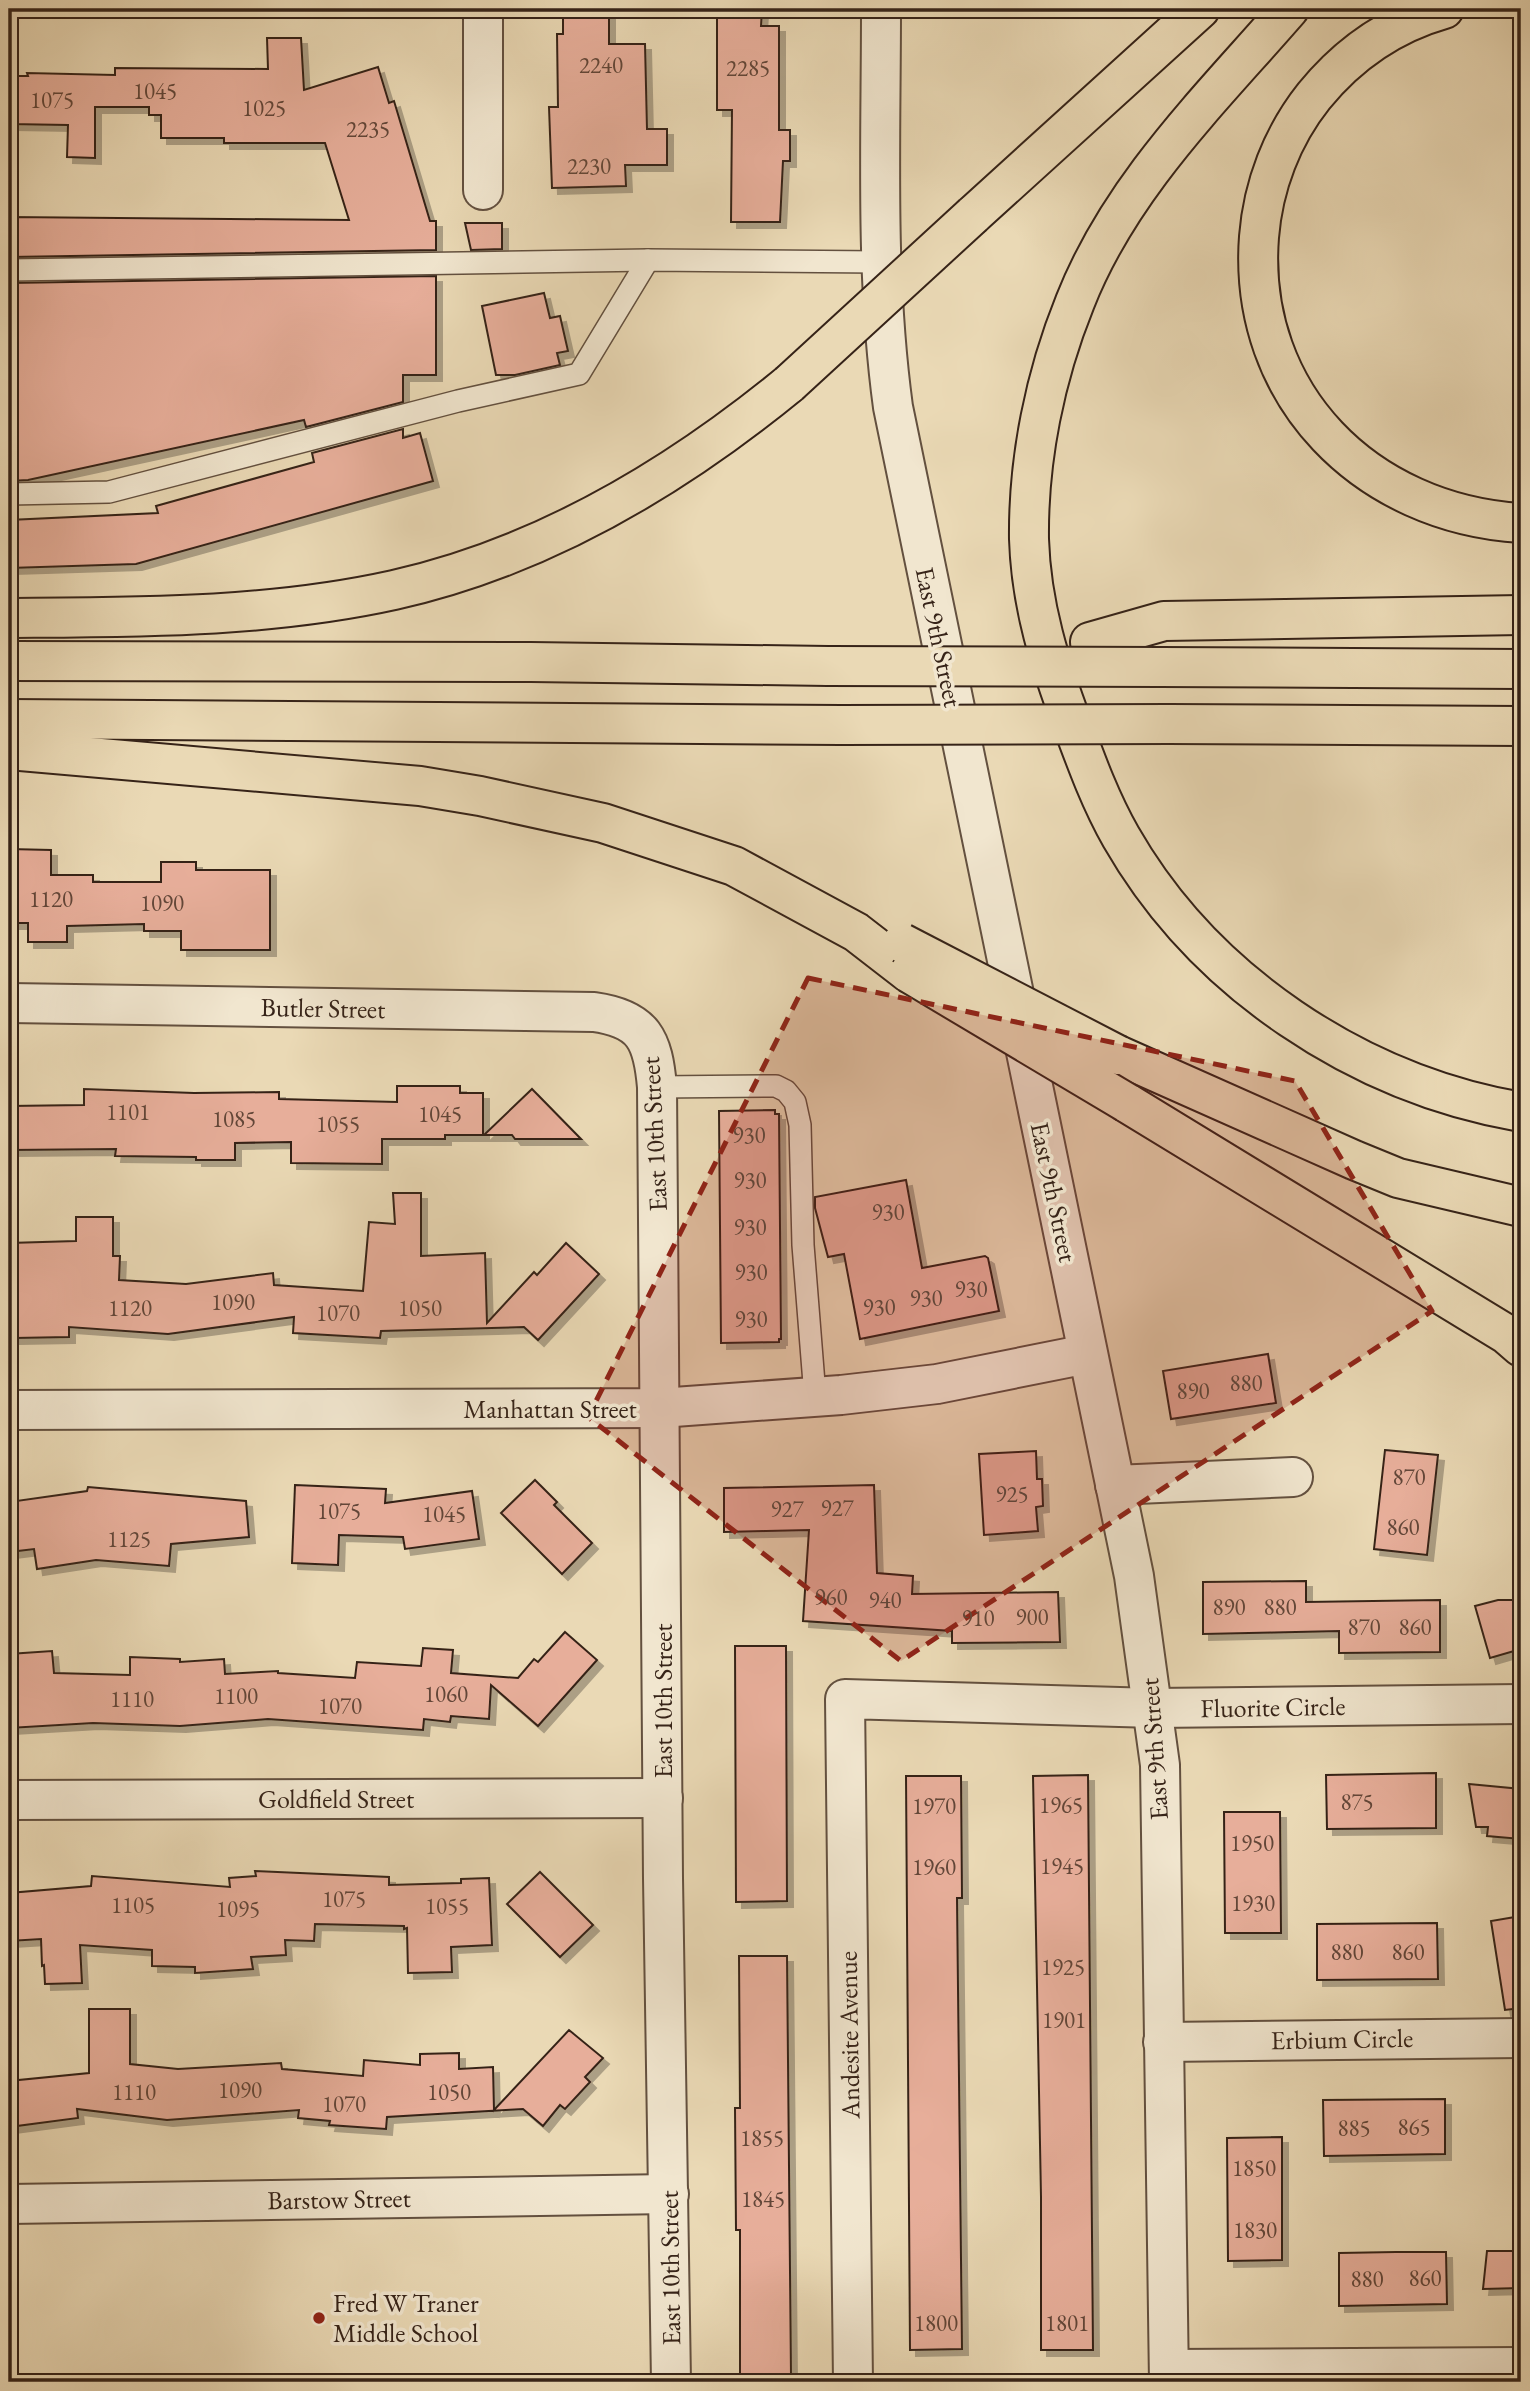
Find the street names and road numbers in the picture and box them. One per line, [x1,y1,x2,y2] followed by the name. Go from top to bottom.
[908,564,970,710] street label: East 9th Street
[260,990,386,1026] street label: Butler Street
[633,1056,675,1212] street label: East 10th Street
[1023,1119,1085,1265] street label: East 9th Street
[463,1392,637,1426] street label: Manhattan Street
[646,1624,680,1779] street label: East 10th Street
[1132,1677,1176,1821] street label: East 9th Street
[1200,1689,1346,1725] street label: Fluorite Circle
[258,1782,414,1816] street label: Goldfield Street
[831,1951,867,2120] street label: Andesite Avenue
[1270,2021,1414,2057] street label: Erbium Circle
[267,2181,411,2217] street label: Barstow Street
[652,2190,688,2346] street label: East 10th Street

